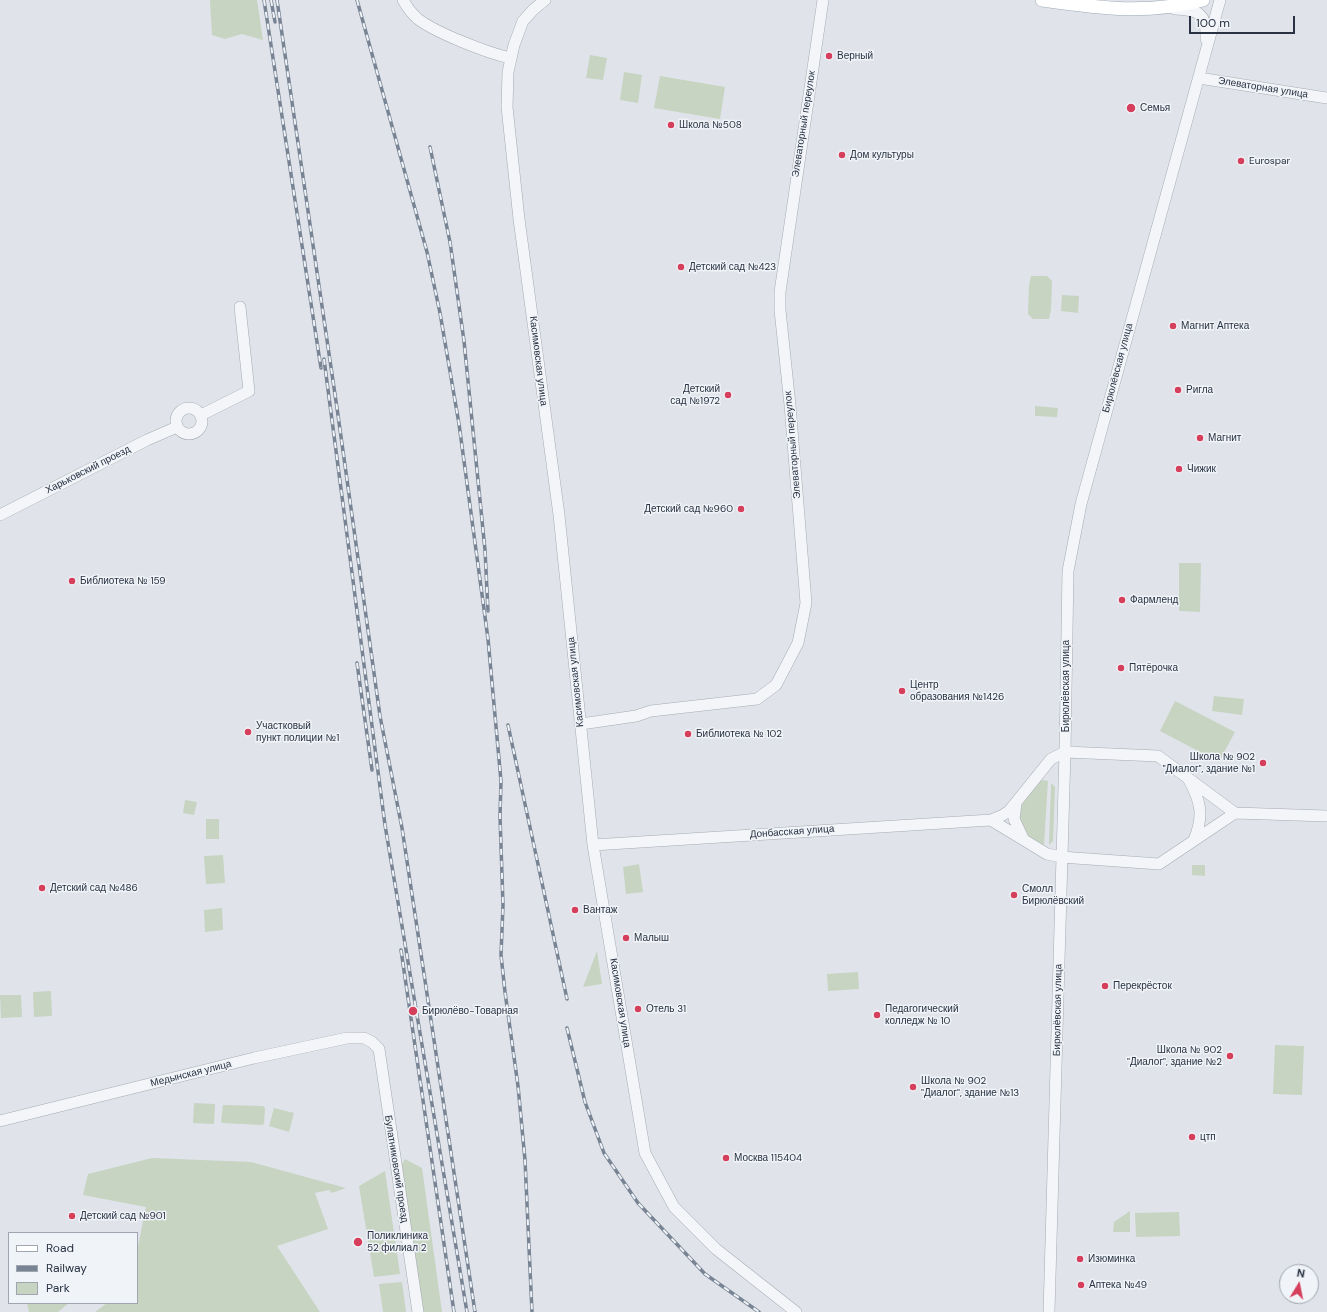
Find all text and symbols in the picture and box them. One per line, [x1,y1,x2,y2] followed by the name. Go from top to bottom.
[1191,8,1297,34] scale bar
[1196,15,1230,31] text: 100 m
[837,50,873,62] place label: Верный
[824,51,834,61] marker: Верный
[790,70,818,178] street label: Элеваторный переулок
[1217,75,1309,101] street label: Элеваторная улица
[1125,102,1137,114] marker: Семья
[1140,102,1170,114] place label: Семья
[679,119,742,131] place label: Школа №508
[666,120,676,130] marker: Школа №508
[850,149,914,161] place label: Дом культуры
[837,150,847,160] marker: Дом культуры
[1249,155,1290,167] place label: Eurospar
[1236,156,1246,166] marker: Eurospar
[689,261,776,273] place label: Детский сад №423
[676,262,686,272] marker: Детский сад №423
[527,315,549,407] street label: Касимовская улица
[1181,320,1249,332] place label: Магнит Аптека
[1168,321,1178,331] marker: Магнит Аптека
[1100,322,1136,414] street label: Бирюлёвская улица
[670,383,720,406] place label: Детский сад №1972
[1186,384,1213,396] place label: Ригла
[1173,385,1183,395] marker: Ригла
[723,390,733,400] marker: Детский сад №1972
[782,391,804,499] street label: Элеваторный переулок
[1208,432,1241,444] place label: Магнит
[1195,433,1205,443] marker: Магнит
[44,443,132,497] street label: Харьковский проезд
[1187,463,1216,475] place label: Чижик
[1174,464,1184,474] marker: Чижик
[644,503,733,515] place label: Детский сад №960
[736,504,746,514] marker: Детский сад №960
[80,575,166,587] place label: Библиотека № 159
[67,576,77,586] marker: Библиотека № 159
[1130,594,1178,606] place label: Фармленд
[1117,595,1127,605] marker: Фармленд
[565,636,587,728] street label: Касимовская улица
[1060,640,1072,732] street label: Бирюлёвская улица
[1129,662,1178,674] place label: Пятёрочка
[1116,663,1126,673] marker: Пятёрочка
[910,679,1004,702] place label: Центр образования №1426
[897,686,907,696] marker: Центр образования №1426
[256,720,339,744] place label: Участковый пункт полиции №1
[243,727,253,737] marker: Участковый пункт полиции №1
[696,728,782,740] place label: Библиотека № 102
[683,729,693,739] marker: Библиотека № 102
[1163,751,1255,774] place label: Школа № 902 "Диалог", здание №1
[1258,758,1268,768] marker: Школа № 902 "Диалог", здание №1
[749,823,835,841] street label: Донбасская улица
[50,882,138,894] place label: Детский сад №486
[37,883,47,893] marker: Детский сад №486
[1022,883,1084,906] place label: Смолл Бирюлёвский
[1009,890,1019,900] marker: Смолл Бирюлёвский
[583,904,617,916] place label: Вантаж
[570,905,580,915] marker: Вантаж
[634,932,669,944] place label: Малыш
[621,933,631,943] marker: Малыш
[607,957,633,1049] street label: Касимовская улица
[1051,964,1065,1056] street label: Бирюлёвская улица
[1113,980,1172,992] place label: Перекрёсток
[1100,981,1110,991] marker: Перекрёсток
[646,1003,686,1015] place label: Отель 31
[885,1003,958,1026] place label: Педагогический колледж № 10
[633,1004,643,1014] marker: Отель 31
[407,1005,419,1017] marker: Бирюлёво-Товарная
[422,1005,518,1017] place label: Бирюлёво-Товарная
[872,1010,882,1020] marker: Педагогический колледж № 10
[1127,1044,1222,1068] place label: Школа № 902 "Диалог", здание №2
[1225,1051,1235,1061] marker: Школа № 902 "Диалог", здание №2
[149,1058,233,1090] street label: Медынская улица
[921,1075,1019,1098] place label: Школа № 902 "Диалог", здание №13
[908,1082,918,1092] marker: Школа № 902 "Диалог", здание №13
[382,1114,410,1224] street label: Булатниковский проезд
[1200,1131,1216,1143] place label: цтп
[1187,1132,1197,1142] marker: цтп
[734,1152,802,1164] place label: Москва 115404
[721,1153,731,1163] marker: Москва 115404
[80,1210,166,1222] place label: Детский сад №901
[67,1211,77,1221] marker: Детский сад №901
[367,1230,428,1254] place label: Поликлиника 52 филиал 2
[8,1232,138,1304] legend
[352,1236,364,1248] marker: Поликлиника 52 филиал 2
[46,1240,74,1256] text: Road
[1088,1253,1135,1265] place label: Изюминка
[1075,1254,1085,1264] marker: Изюминка
[46,1260,87,1276] text: Railway
[1279,1264,1319,1304] north arrow
[1296,1266,1306,1281] text: N
[1089,1279,1147,1291] place label: Аптека №49
[46,1280,70,1296] text: Park
[1076,1280,1086,1290] marker: Аптека №49

